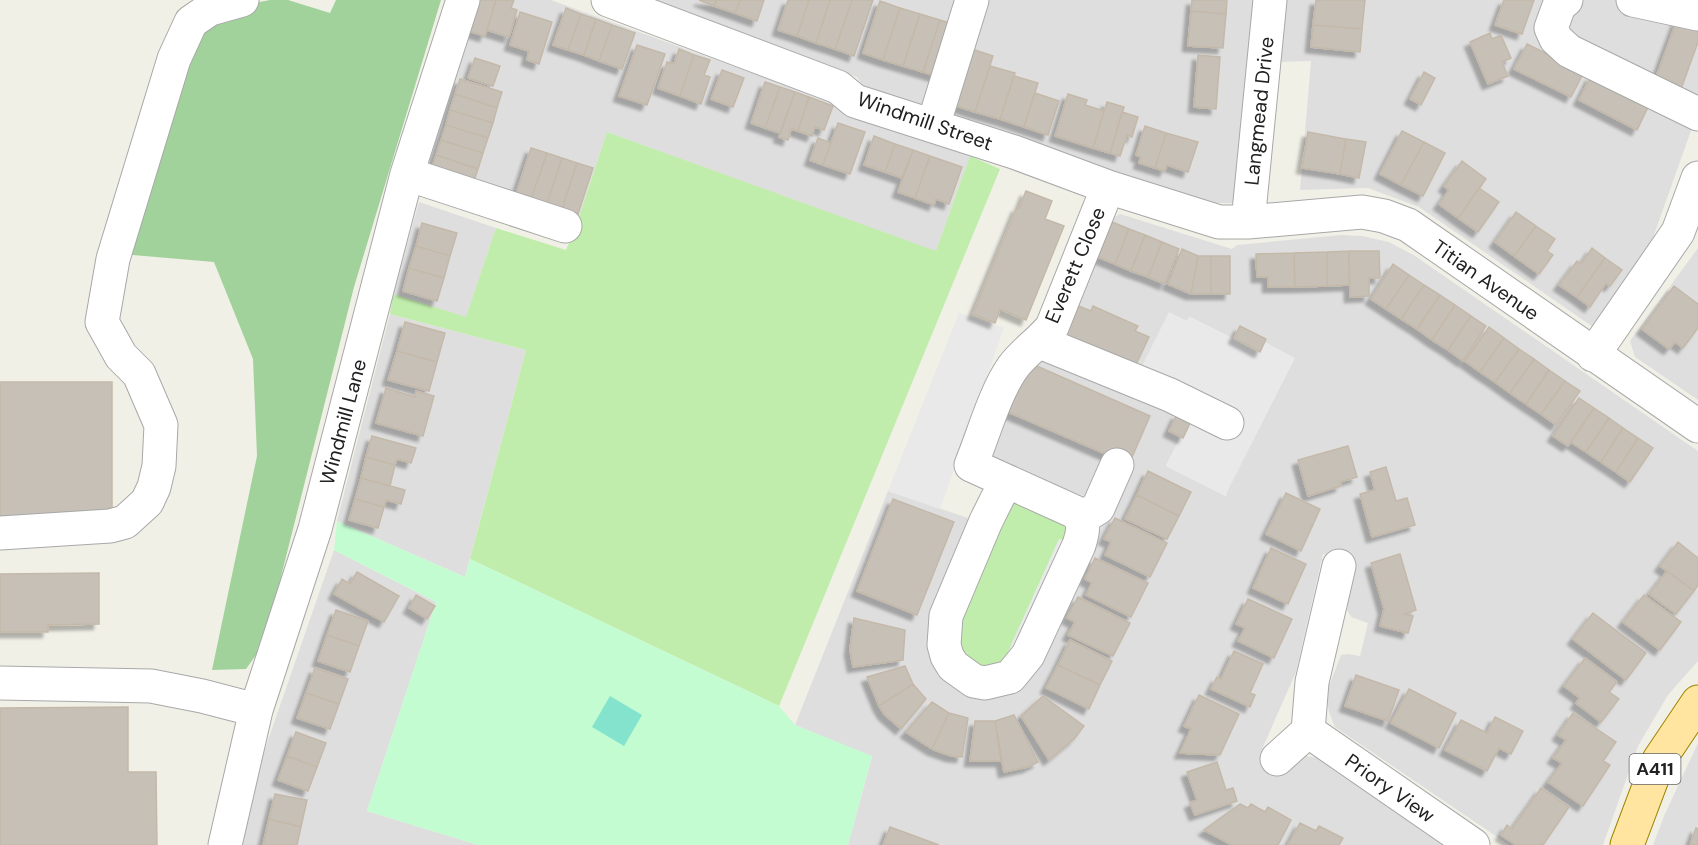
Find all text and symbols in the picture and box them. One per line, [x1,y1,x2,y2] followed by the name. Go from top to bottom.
[1238,35,1280,187] street label: Langmead Drive
[854,86,996,156] street label: Windmill Street
[1039,203,1111,327] street label: Everett Close
[1428,234,1544,326] street label: Titian Avenue
[314,356,372,488] street label: Windmill Lane
[1340,748,1440,828] street label: Priory View
[1630,754,1680,784] road number: A411

